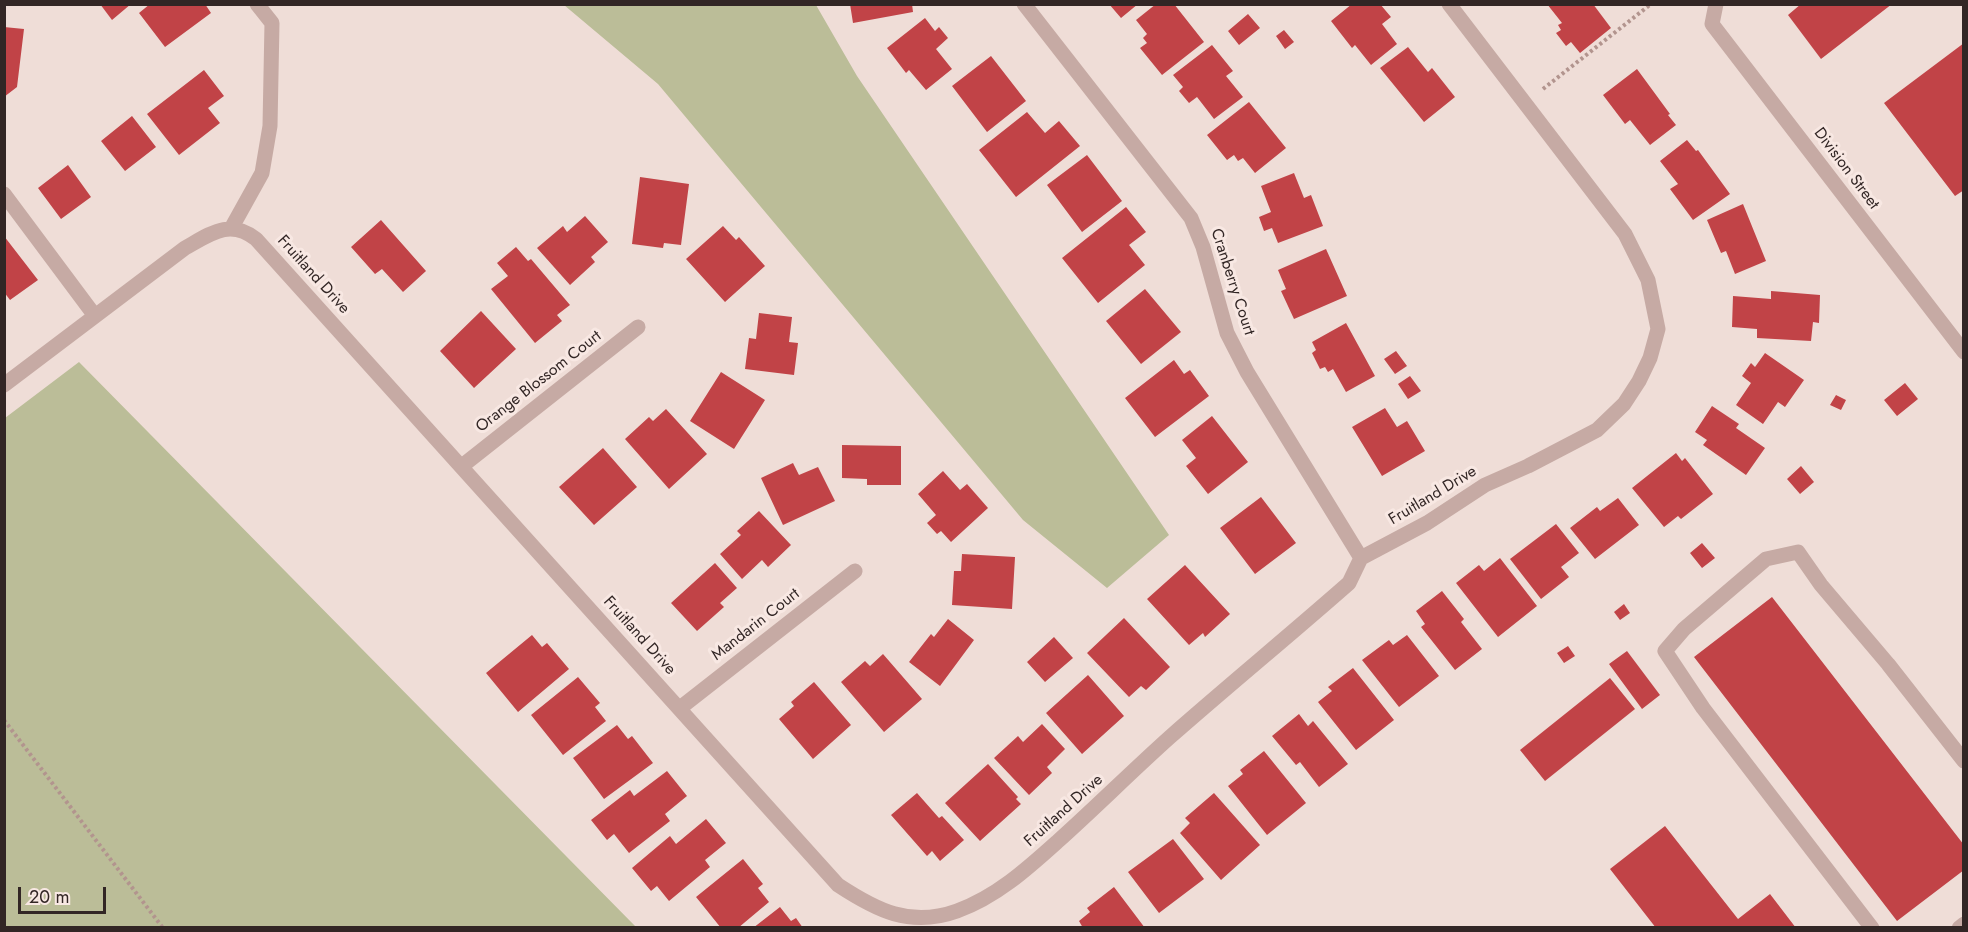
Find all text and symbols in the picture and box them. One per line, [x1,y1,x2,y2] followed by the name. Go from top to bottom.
[1809,125,1883,213] street label: Division Street
[1206,226,1258,338] street label: Cranberry Court
[273,232,353,318] street label: Fruitland Drive
[472,327,606,437] street label: Orange Blossom Court
[1386,462,1480,530] street label: Fruitland Drive
[708,585,804,665] street label: Mandarin Court
[599,593,679,679] street label: Fruitland Drive
[1021,771,1107,851] street label: Fruitland Drive
[21,875,110,913] scale bar
[29,884,69,910] text: 20 m

